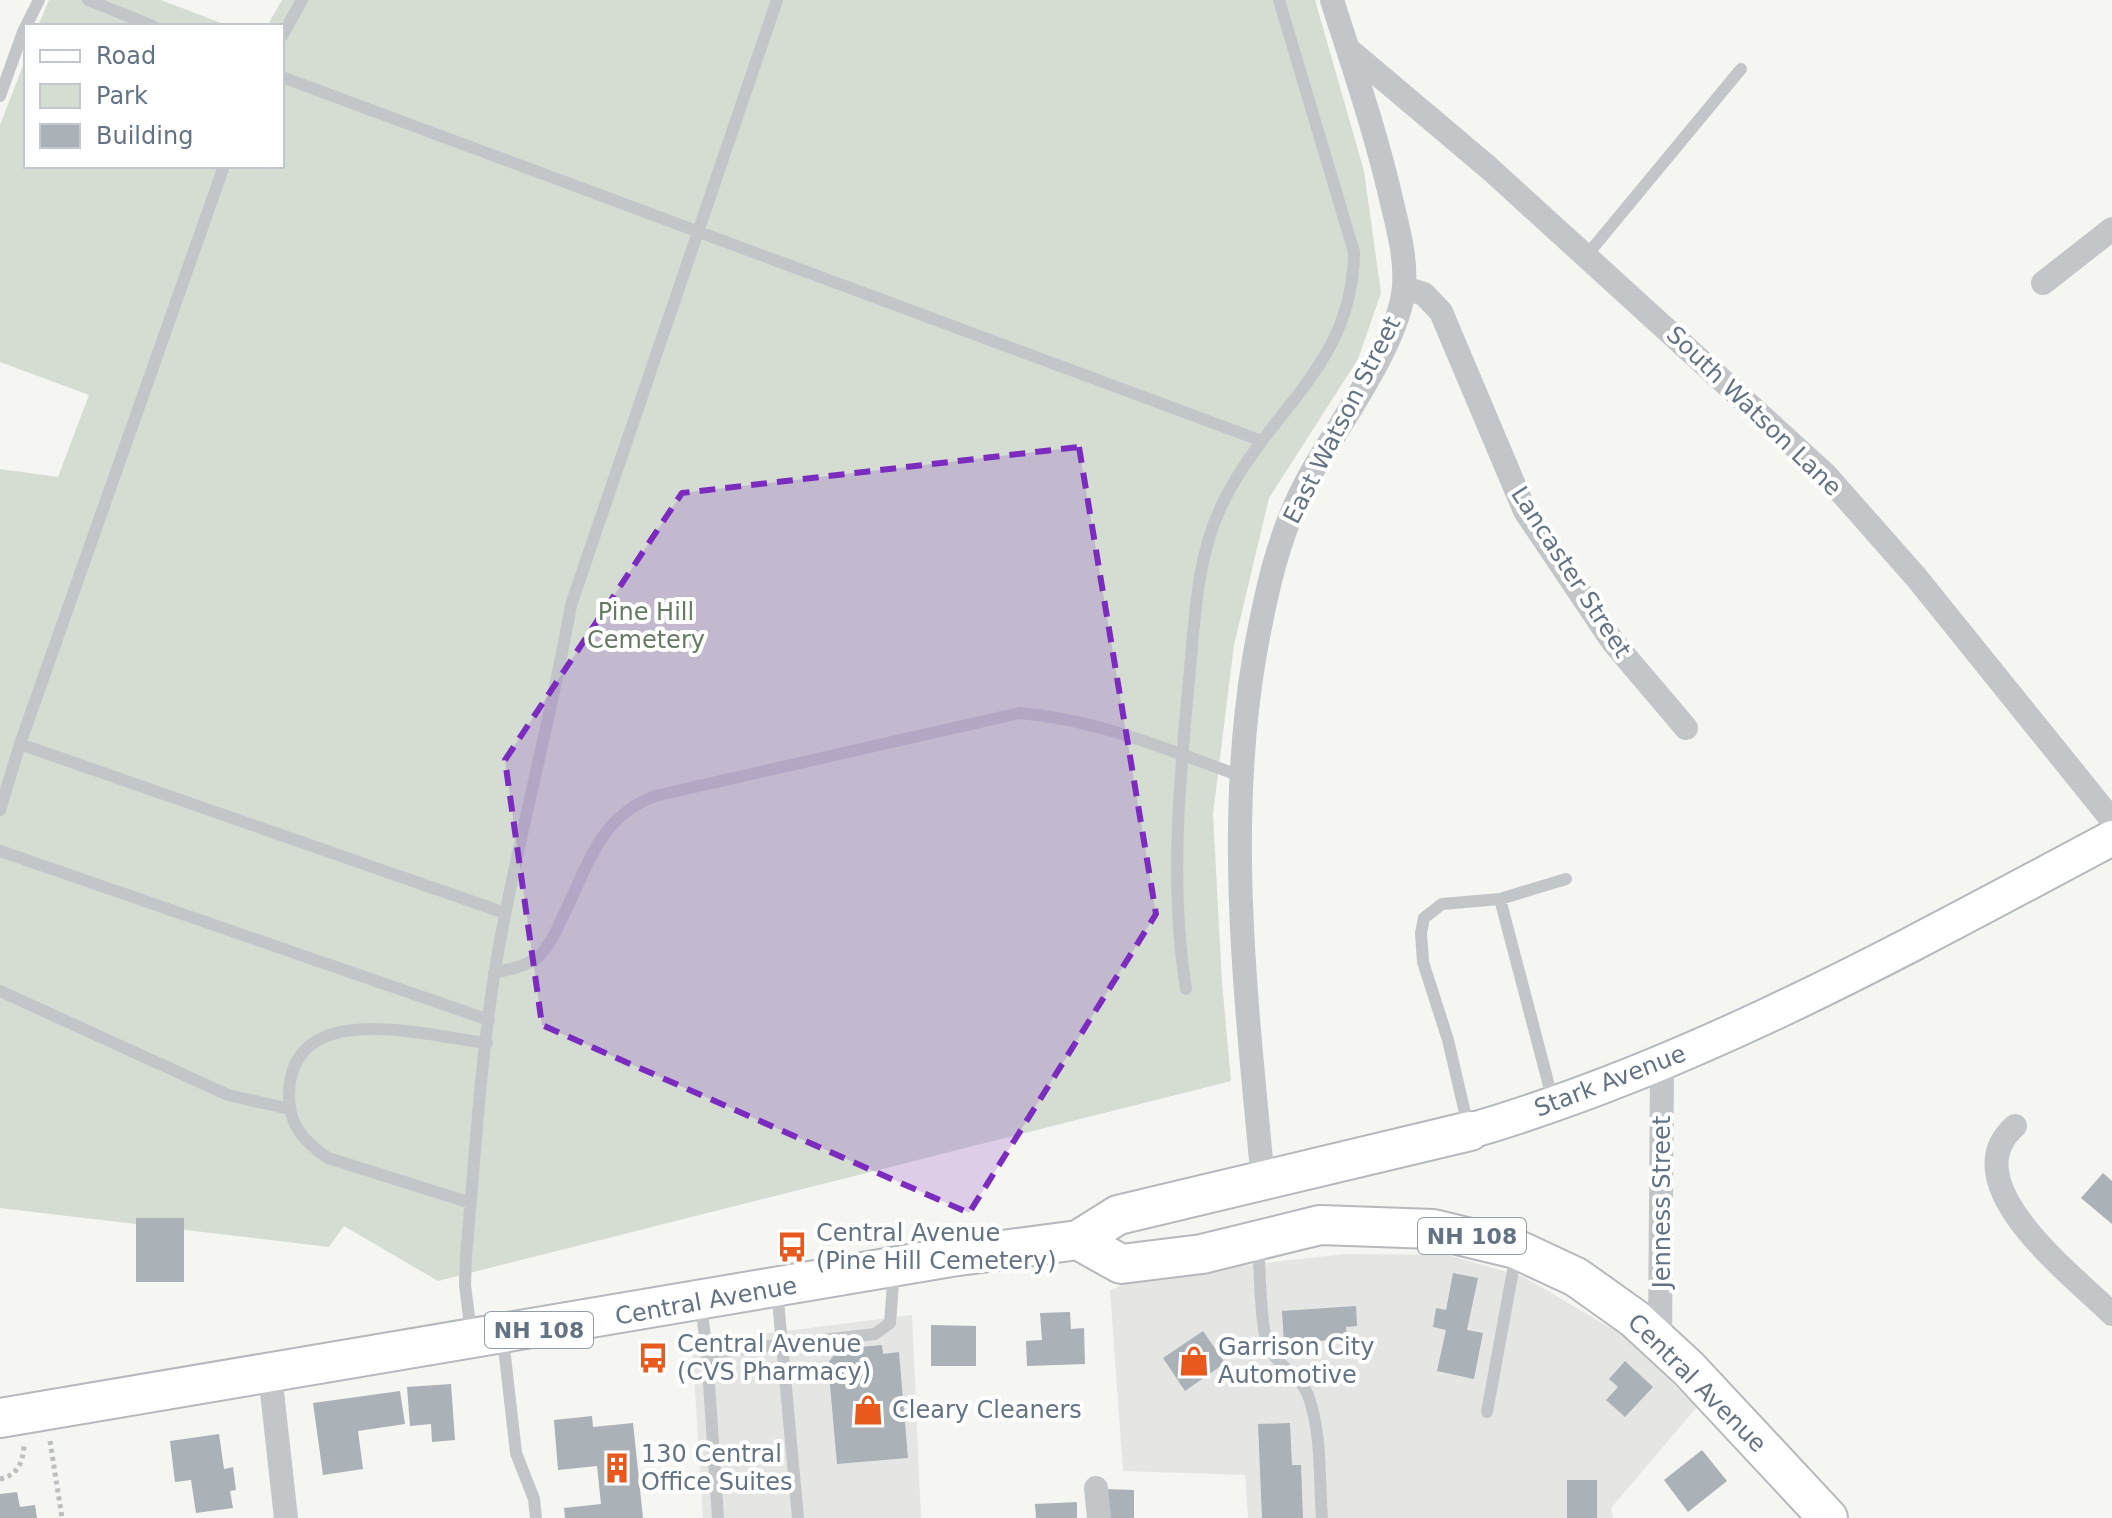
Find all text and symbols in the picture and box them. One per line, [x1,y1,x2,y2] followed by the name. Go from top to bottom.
[24,24,284,168] legend
[96,42,156,70] text: Road
[96,82,148,110] text: Park
[96,122,193,150] text: Building
[1278,312,1406,528] street label: East Watson Street
[1661,320,1847,502] street label: South Watson Lane
[1505,481,1637,663] street label: Lancaster Street
[587,598,705,654] park label: Pine Hill Cemetery
[1530,1039,1690,1123] street label: Stark Avenue
[1648,1116,1676,1290] street label: Jenness Street
[1418,1218,1526,1254] road number: NH 108
[816,1219,1057,1275] place label: Central Avenue (Pine Hill Cemetery)
[775,1230,809,1264] bus stop icon: Central Avenue (Pine Hill Cemetery)
[613,1271,799,1331] street label: Central Avenue
[1622,1308,1772,1458] street label: Central Avenue
[485,1312,593,1348] road number: NH 108
[677,1330,871,1386] place label: Central Avenue (CVS Pharmacy)
[1218,1333,1374,1389] place label: Garrison City Automotive
[636,1341,670,1375] bus stop icon: Central Avenue (CVS Pharmacy)
[1177,1344,1211,1378] shop icon: Garrison City Automotive
[851,1393,885,1427] shop icon: Cleary Cleaners
[892,1396,1082,1424] place label: Cleary Cleaners
[641,1440,792,1496] place label: 130 Central Office Suites
[600,1451,634,1485] building icon: 130 Central Office Suites

